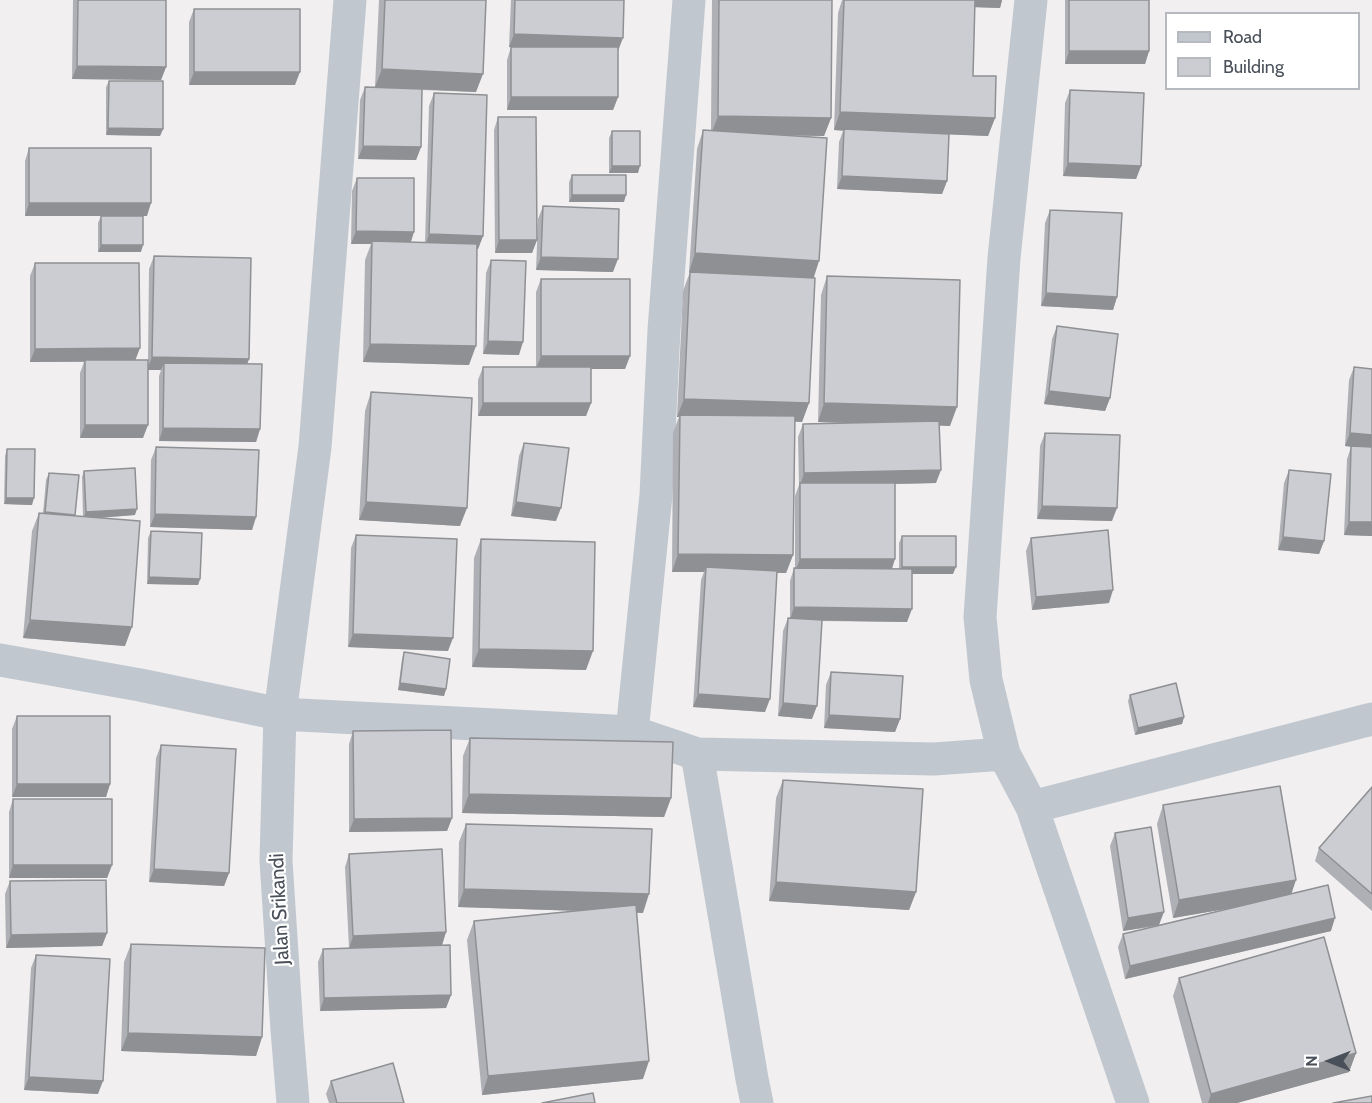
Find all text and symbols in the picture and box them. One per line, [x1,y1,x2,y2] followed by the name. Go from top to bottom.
[1165,12,1360,90] legend
[1223,26,1262,48] text: Road
[1223,56,1284,78] text: Building
[265,853,295,965] street label: Jalan Srikandi
[1300,1031,1360,1091] north arrow
[1302,1055,1321,1067] text: N

